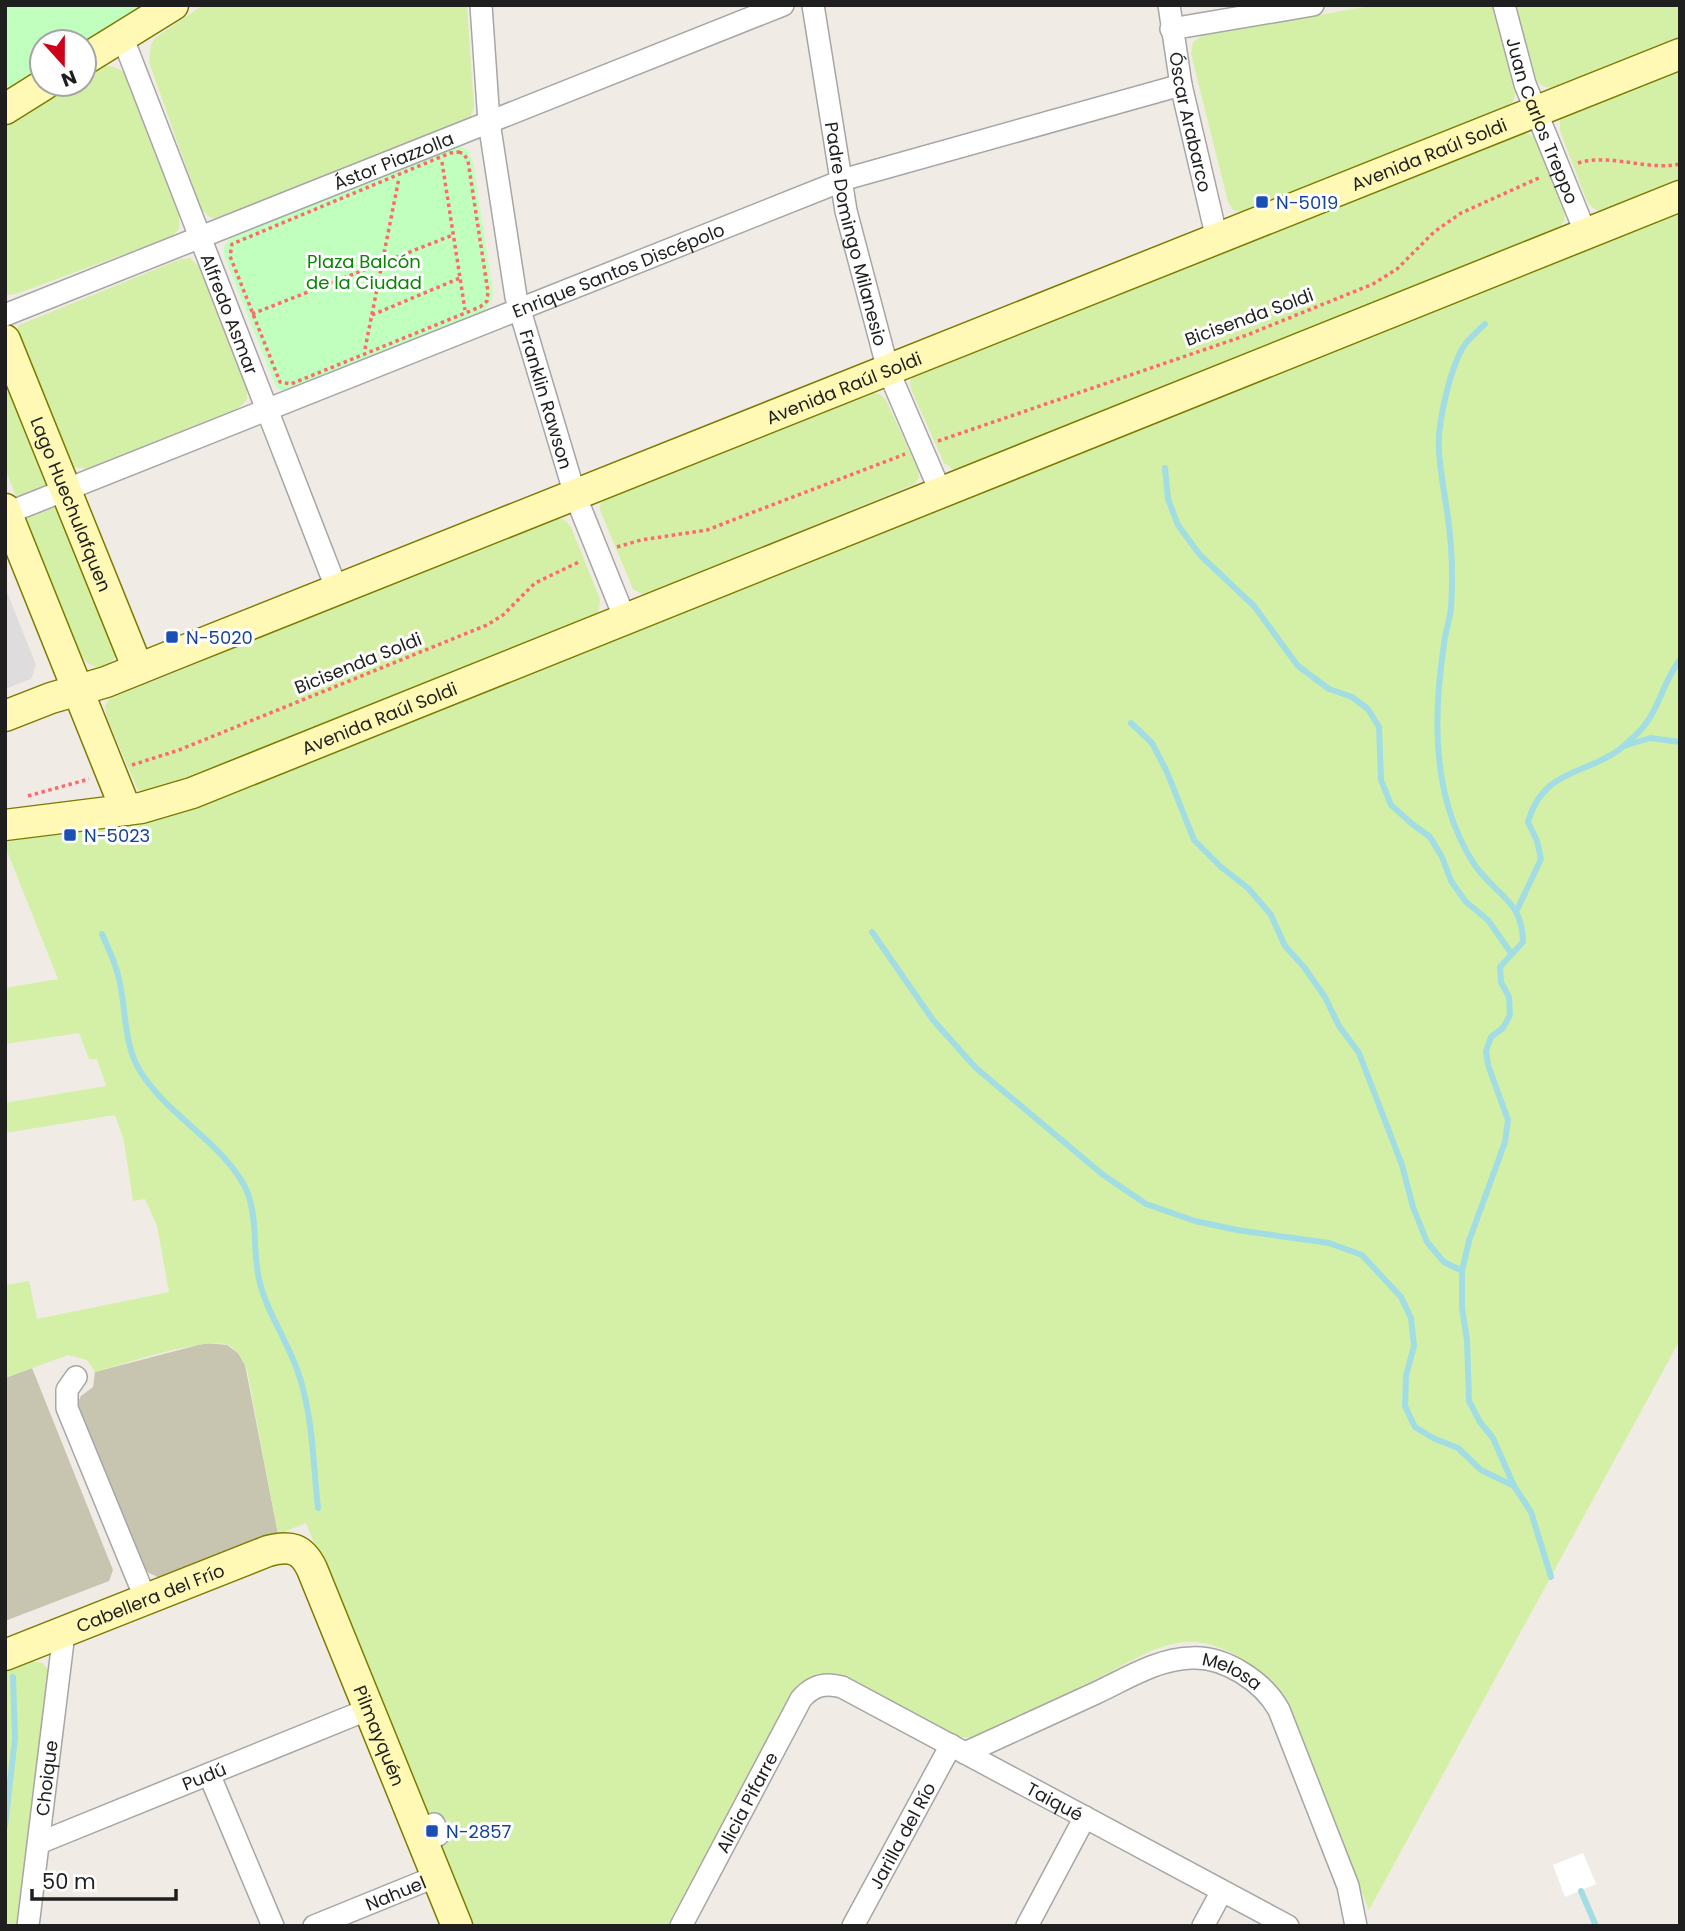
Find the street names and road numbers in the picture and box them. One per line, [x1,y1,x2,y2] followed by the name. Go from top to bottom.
[1501,35,1585,208] street label: Juan Carlos Treppo
[1164,50,1218,194] street label: Óscar Arabarco
[1347,112,1510,196] street label: Avenida Raúl Soldi
[819,120,894,349] street label: Padre Domingo Milanesio
[330,125,457,195] street label: Ástor Piazzolla
[508,216,728,323] street label: Enrique Santos Discépolo
[195,250,265,378] street label: Alfredo Asmar
[1181,282,1317,352] street label: Bicisenda Soldi
[514,326,579,472] street label: Franklin Rawson
[762,345,925,430] street label: Avenida Raúl Soldi
[25,413,118,595] street label: Lago Huechulafquen
[291,626,425,700] street label: Bicisenda Soldi
[298,675,461,760] street label: Avenida Raúl Soldi
[72,1557,228,1638] street label: Cabellera del Frío
[1200,1646,1268,1696] street label: Melosa
[348,1681,411,1790] street label: Pilmayquén
[29,1739,63,1817] street label: Choique
[709,1747,783,1857] street label: Alicia Pifarre
[178,1756,230,1796] street label: Pudú
[1022,1776,1088,1827] street label: Taiqué
[863,1777,941,1893] street label: Jarilla del Río
[361,1869,430,1916] street label: Nahuel

